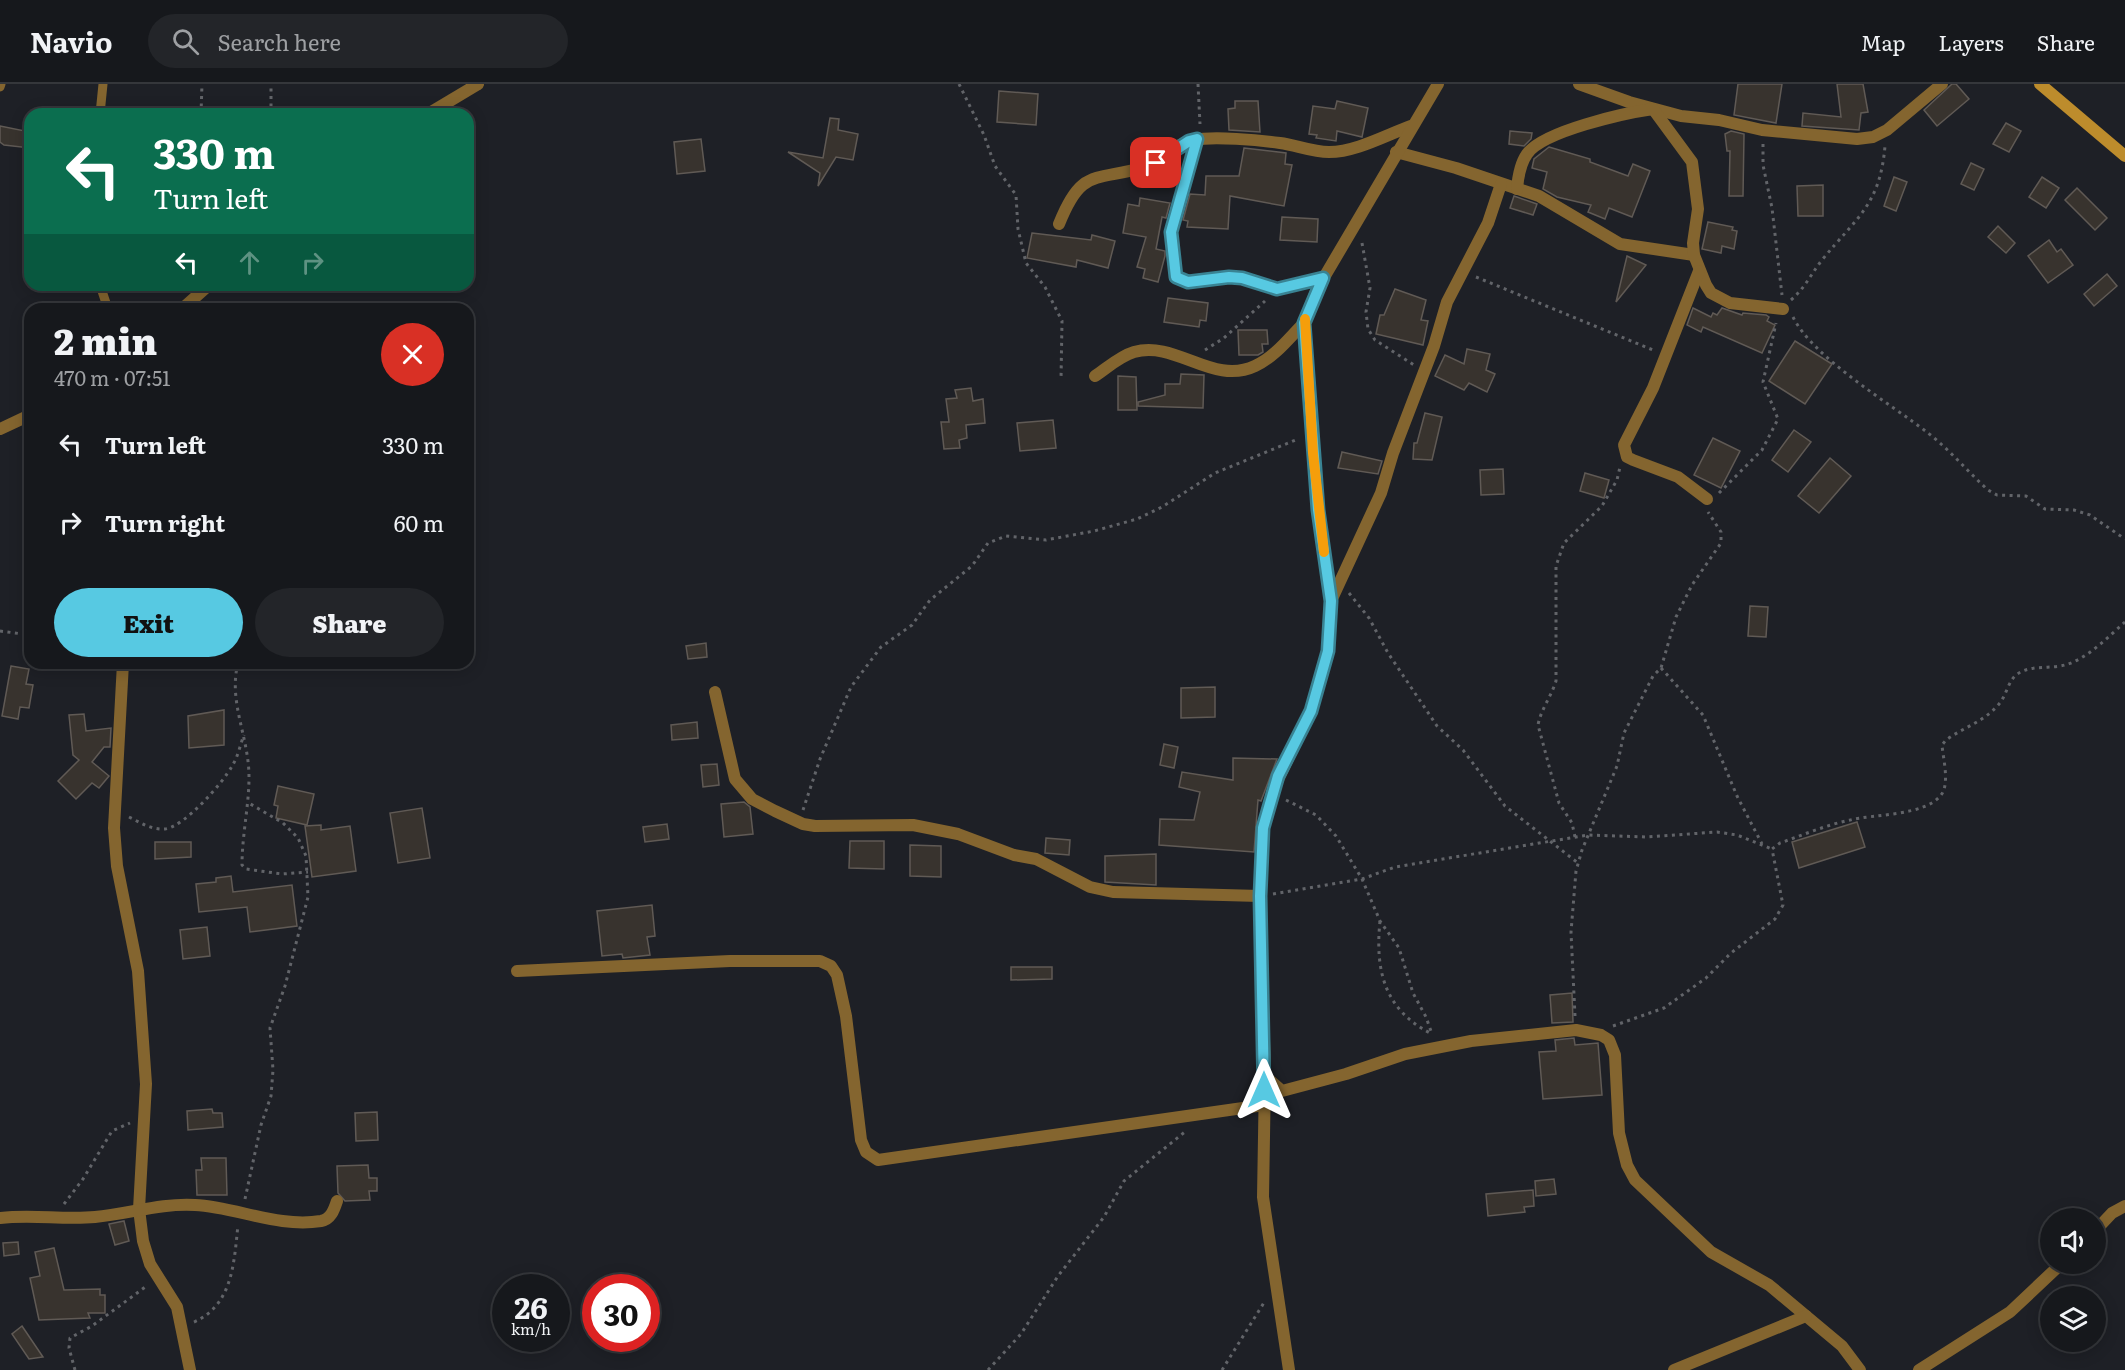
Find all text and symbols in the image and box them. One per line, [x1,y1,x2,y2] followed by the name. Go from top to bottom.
[148,14,568,68] search box
[30,20,112,62] text: Navio
[169,25,202,58] icon: search
[217,25,341,58] text: Search here
[1861,26,1906,57] text: Map
[1939,26,2004,57] text: Layers
[2037,26,2095,57] text: Share
[153,120,275,182] text: 330 m
[54,132,132,210] icon: left
[1130,137,1181,188] pin
[1139,146,1172,179] icon: arrive
[153,177,268,217] text: Turn left
[170,246,203,279] icon: left
[233,246,266,279] icon: ahead
[296,246,329,279] icon: right
[54,313,157,366] text: 2 min
[381,323,444,386] button: close
[54,362,170,392] text: 470 m · 07:51
[54,428,87,461] icon: left
[105,428,206,461] text: Turn left
[382,428,444,461] text: 330 m
[54,506,87,539] icon: right
[105,506,225,539] text: Turn right
[394,506,444,539] text: 60 m
[54,588,243,657] button: Exit
[255,588,444,657] button: Share
[1232,1058,1296,1122] position arrow
[2040,1208,2106,1352] map controls
[2040,1208,2106,1274] button: sound
[582,1274,660,1352] speed limit sign: 30
[514,1284,548,1328] text: 26
[2040,1286,2106,1352] button: layers
[511,1317,551,1340] text: km/h

